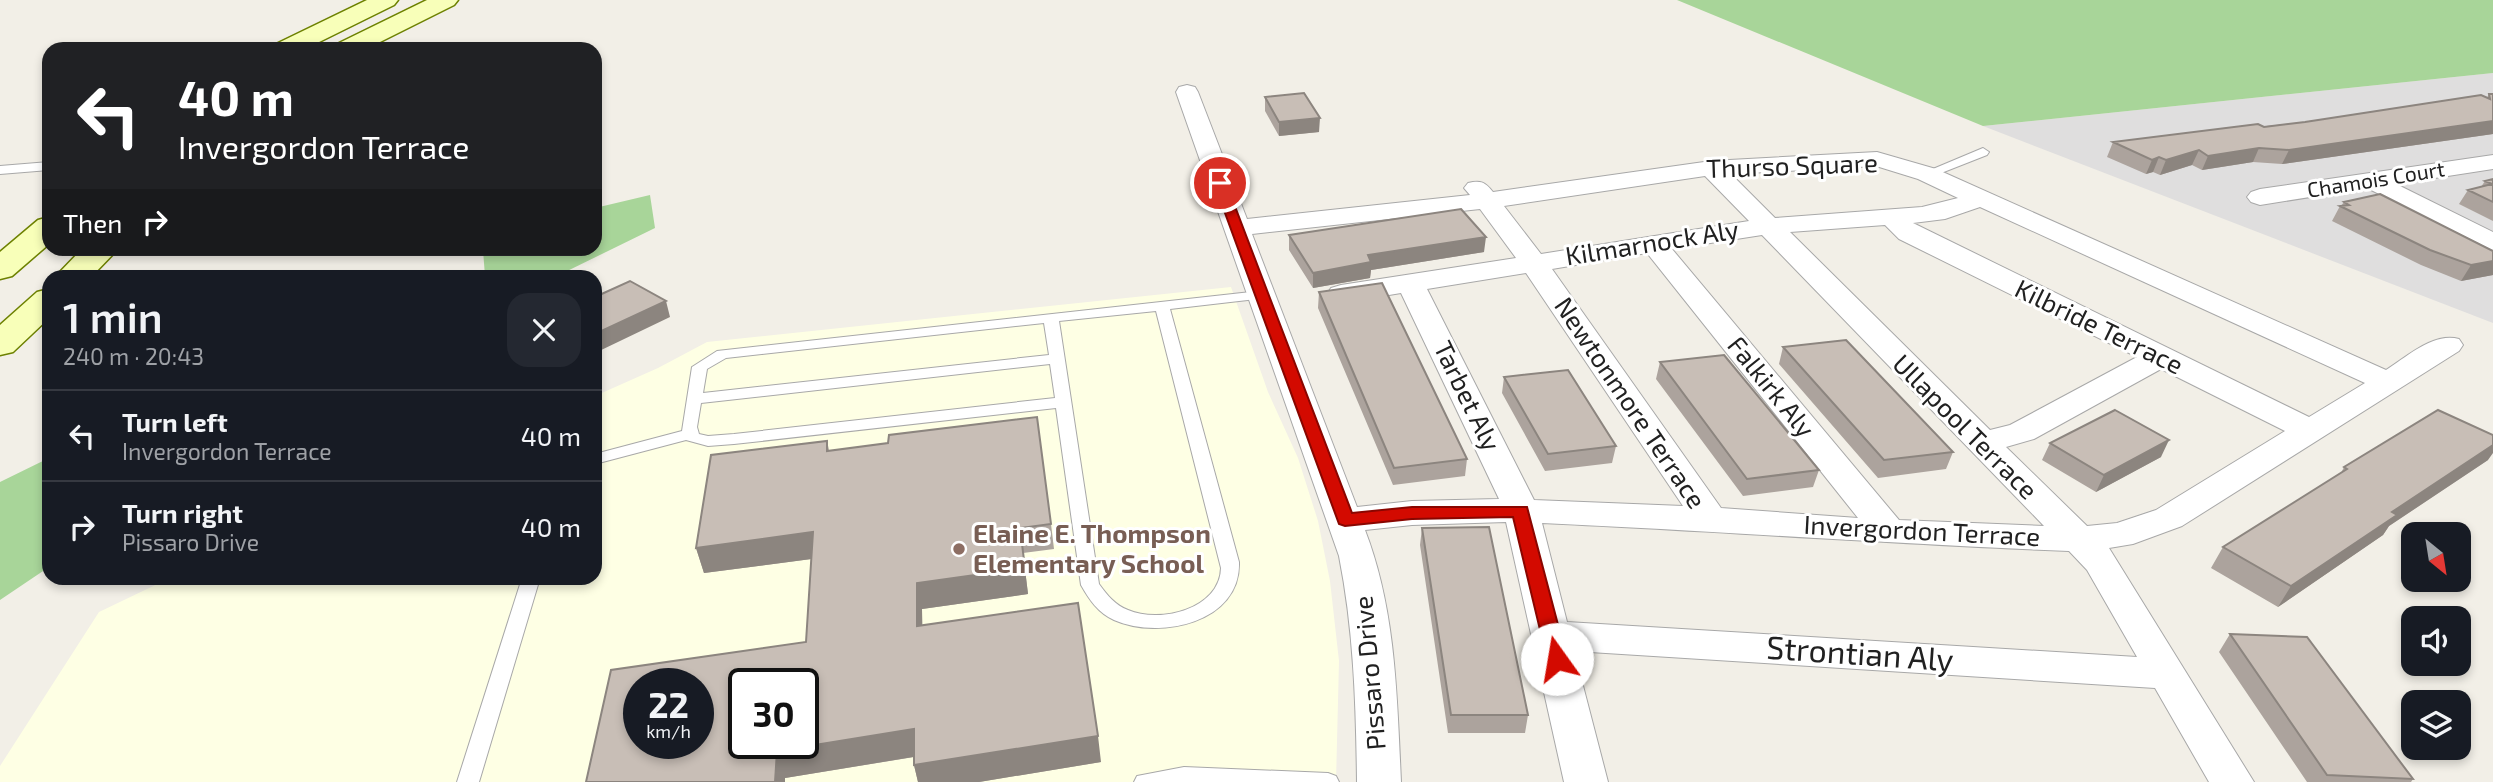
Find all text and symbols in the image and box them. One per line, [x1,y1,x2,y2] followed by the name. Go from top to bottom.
[178,67,294,126] text: 40 m
[63,70,154,161] icon: left
[178,127,470,165] text: Invergordon Terrace
[1706,146,1878,183] street label: Thurso Square
[1190,153,1250,213] pin
[2305,155,2446,202] street label: Chamois Court
[1201,164,1239,202] icon: arrive
[136,203,174,241] icon: right
[63,207,122,238] text: Then
[1563,212,1741,271] street label: Kilmarnock Aly
[2011,272,2189,380] street label: Kilbride Terrace
[63,291,163,341] text: 1 min
[1549,291,1713,514] street label: Newtonmore Terrace
[507,293,581,367] button: close
[1722,329,1822,443] street label: Falkirk Aly
[1428,335,1508,456] street label: Tarbet Aly
[63,342,204,370] text: 240 m · 20:43
[1887,347,2045,505] street label: Ullapool Terrace
[122,406,228,437] text: Turn left
[63,417,101,455] icon: left
[521,420,581,451] text: 40 m
[122,437,332,465] text: Invergordon Terrace
[122,497,243,528] text: Turn right
[63,508,101,546] icon: right
[1803,508,2041,551] street label: Invergordon Terrace
[521,511,581,542] text: 40 m
[973,517,1211,579] place label: Elaine E. Thompson Elementary School
[2401,522,2471,592] north arrow
[2401,522,2471,760] map controls
[122,528,259,556] text: Pissaro Drive
[951,541,967,557] marker: Elaine E. Thompson Elementary School
[1346,595,1391,752] street label: Pissaro Drive
[2401,606,2471,676] button: sound
[1520,622,1594,696] position arrow
[1765,627,1955,678] street label: Strontian Aly
[728,668,819,759] speed limit sign: 30
[648,683,689,725] text: 22
[2401,690,2471,760] button: layers
[646,720,691,742] text: km/h

